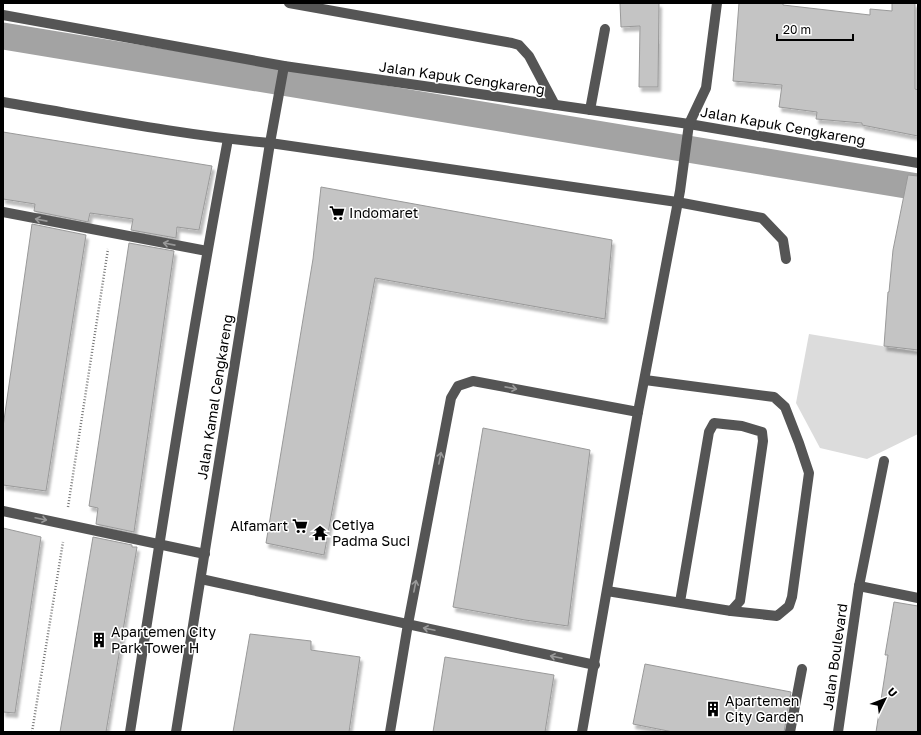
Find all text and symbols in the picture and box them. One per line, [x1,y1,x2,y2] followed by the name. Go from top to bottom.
[777,16,853,42] scale bar
[783,22,811,37] text: 20 m
[378,57,546,98] street label: Jalan Kapuk Cengkareng
[699,103,867,148] street label: Jalan Kapuk Cengkareng
[328,204,346,222] supermarket icon: Indomaret
[349,204,418,221] place label: Indomaret
[35,215,48,223] one-way arrow
[163,240,176,248] one-way arrow
[193,313,236,481] street label: Jalan Kamal Cengkareng
[504,385,517,393] one-way arrow
[436,452,444,465] one-way arrow
[34,516,47,524] one-way arrow
[332,516,410,549] place label: Cetiya Padma Suci
[230,517,288,534] place label: Alfamart
[291,517,309,535] supermarket icon: Alfamart
[311,524,329,542] temple icon: Cetiya Padma Suci
[412,580,420,593] one-way arrow
[819,602,850,712] street label: Jalan Boulevard
[111,623,216,656] place label: Apartemen City Park Tower H
[423,624,436,632] one-way arrow
[90,631,108,649] building icon: Apartemen City Park Tower H
[550,652,563,660] one-way arrow
[865,679,905,719] north arrow
[885,684,900,699] text: U
[725,692,804,725] place label: Apartemen City Garden
[704,700,722,718] building icon: Apartemen City Garden

